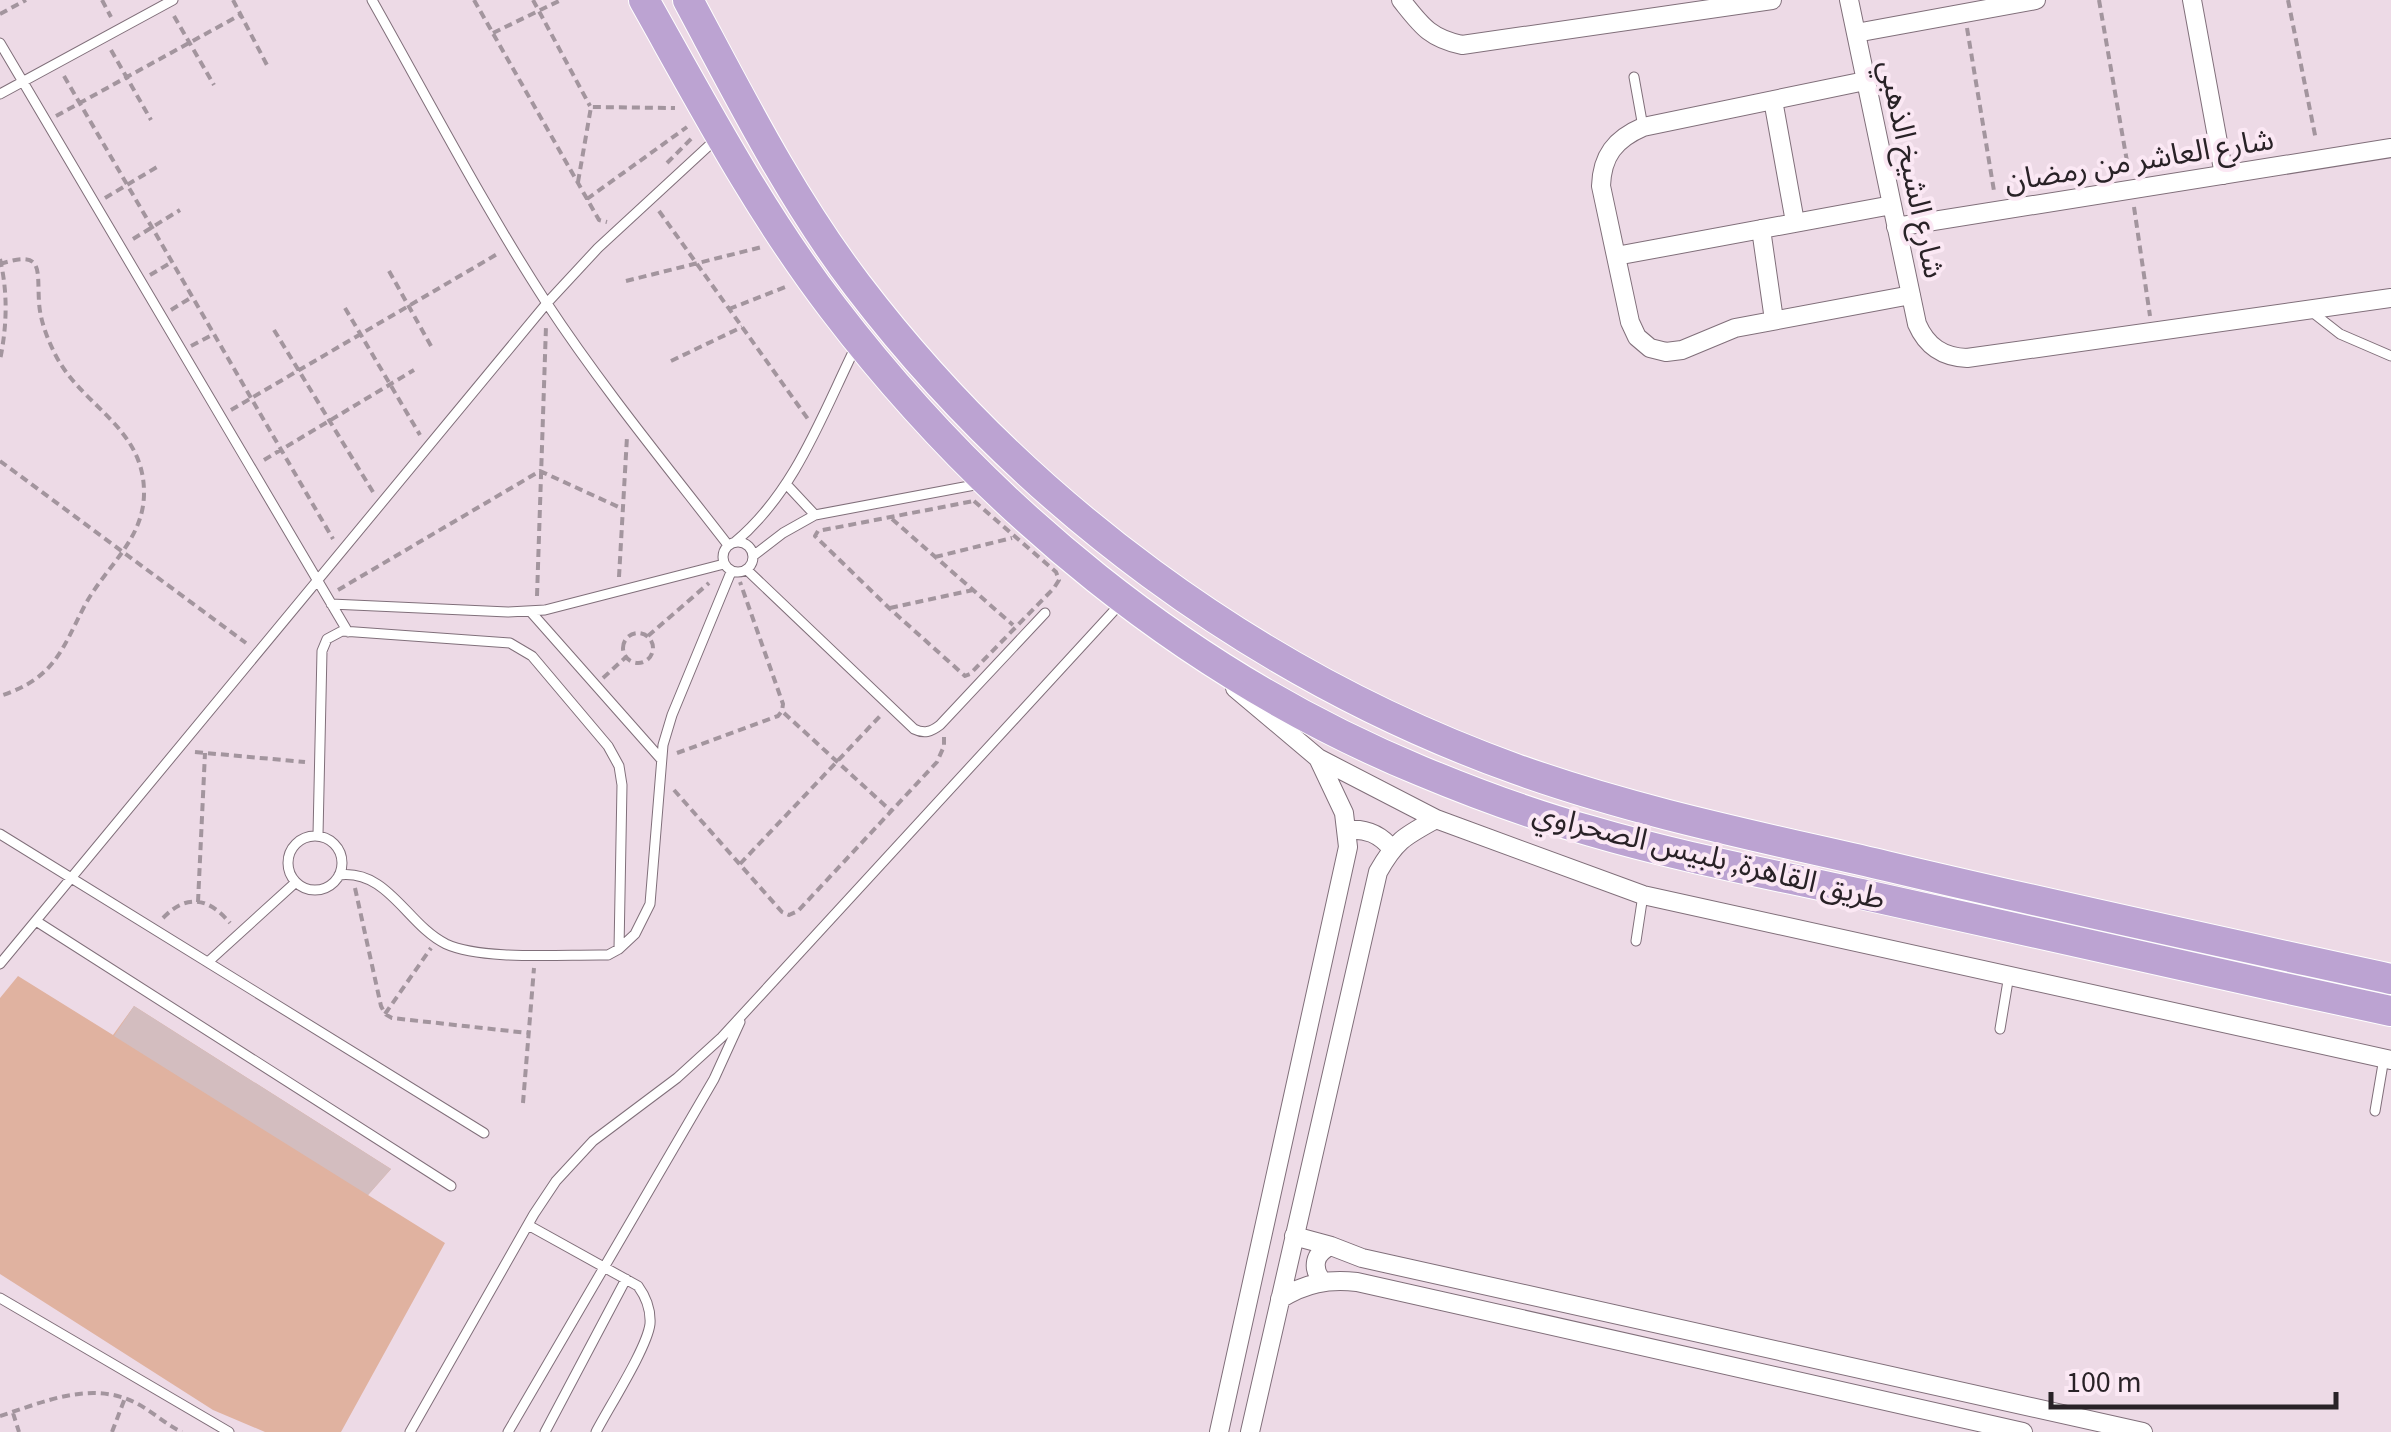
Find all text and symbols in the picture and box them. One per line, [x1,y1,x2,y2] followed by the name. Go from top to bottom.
[1866,56,1956,282] street label: شارع الشيخ الذهبي
[2001,118,2277,203] street label: شارع العاشر من رمضان
[1528,792,1890,922] street label: طريق القاهرة, بلبيس الصحراوي
[2051,1347,2336,1409] scale bar
[2066,1361,2142,1404] text: 100 m

